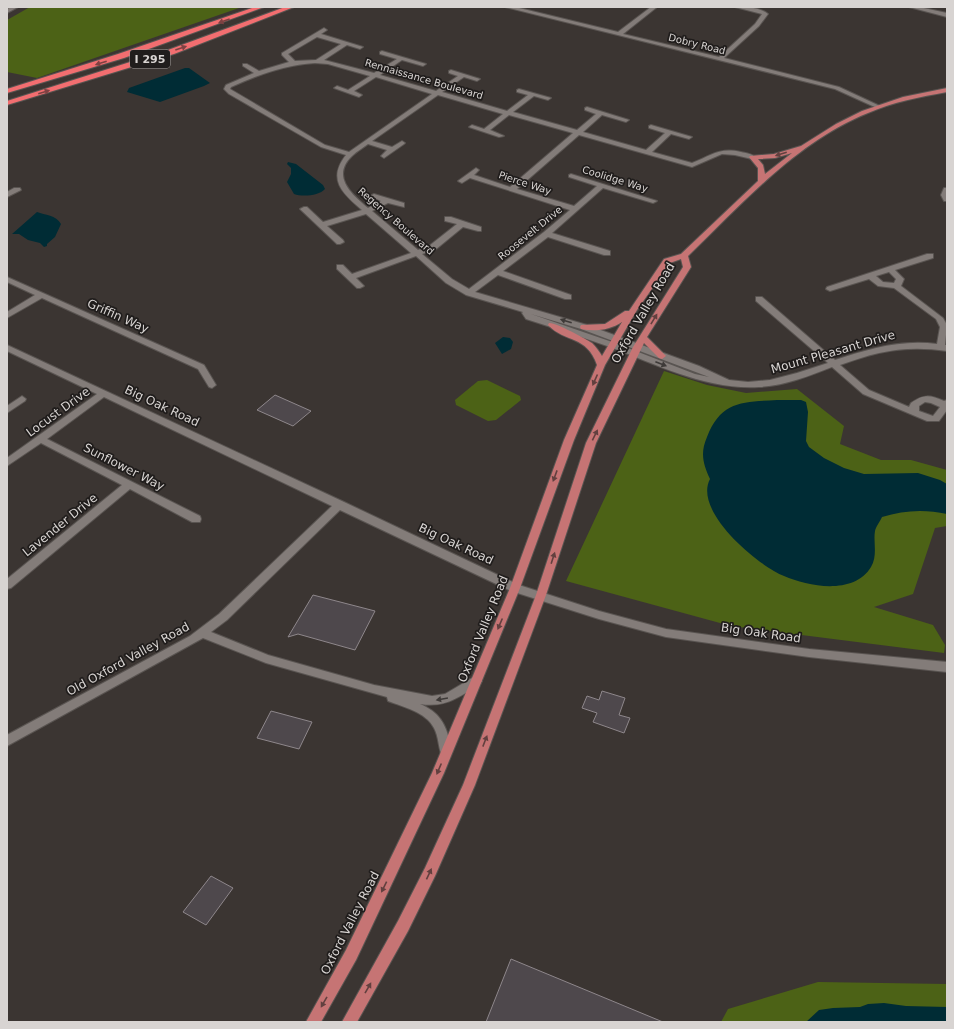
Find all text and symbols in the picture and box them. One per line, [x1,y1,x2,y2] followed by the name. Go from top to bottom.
[218,18,230,24] one-way arrow
[667,32,727,56] street label: Dobry Road
[176,45,188,51] one-way arrow
[130,50,170,68] road number: I 295
[364,57,484,101] street label: Rennaissance Boulevard
[95,60,107,66] one-way arrow
[39,89,51,95] one-way arrow
[774,151,786,157] one-way arrow
[581,164,649,194] street label: Coolidge Way
[497,169,553,197] street label: Pierce Way
[356,185,436,257] street label: Regency Boulevard
[496,204,564,262] street label: Roosevelt Drive
[608,260,678,366] street label: Oxford Valley Road
[85,296,151,336] street label: Griffin Way
[650,313,657,325] one-way arrow
[560,318,572,324] one-way arrow
[769,328,897,376] street label: Mount Pleasant Drive
[656,361,668,367] one-way arrow
[592,374,598,385] one-way arrow
[122,383,202,429] street label: Big Oak Road
[24,384,92,440] street label: Locust Drive
[592,429,598,441] one-way arrow
[81,441,167,493] street label: Sunflower Way
[552,471,558,483] one-way arrow
[20,491,100,559] street label: Lavender Drive
[416,521,496,567] street label: Big Oak Road
[550,552,556,564] one-way arrow
[455,574,511,684] street label: Oxford Valley Road
[497,618,503,630] one-way arrow
[64,619,192,699] street label: Old Oxford Valley Road
[720,620,802,646] street label: Big Oak Road
[436,696,448,702] one-way arrow
[483,735,489,747] one-way arrow
[436,764,442,775] one-way arrow
[426,868,432,879] one-way arrow
[318,869,382,977] street label: Oxford Valley Road
[381,882,387,893] one-way arrow
[364,982,371,994] one-way arrow
[321,997,328,1008] one-way arrow

